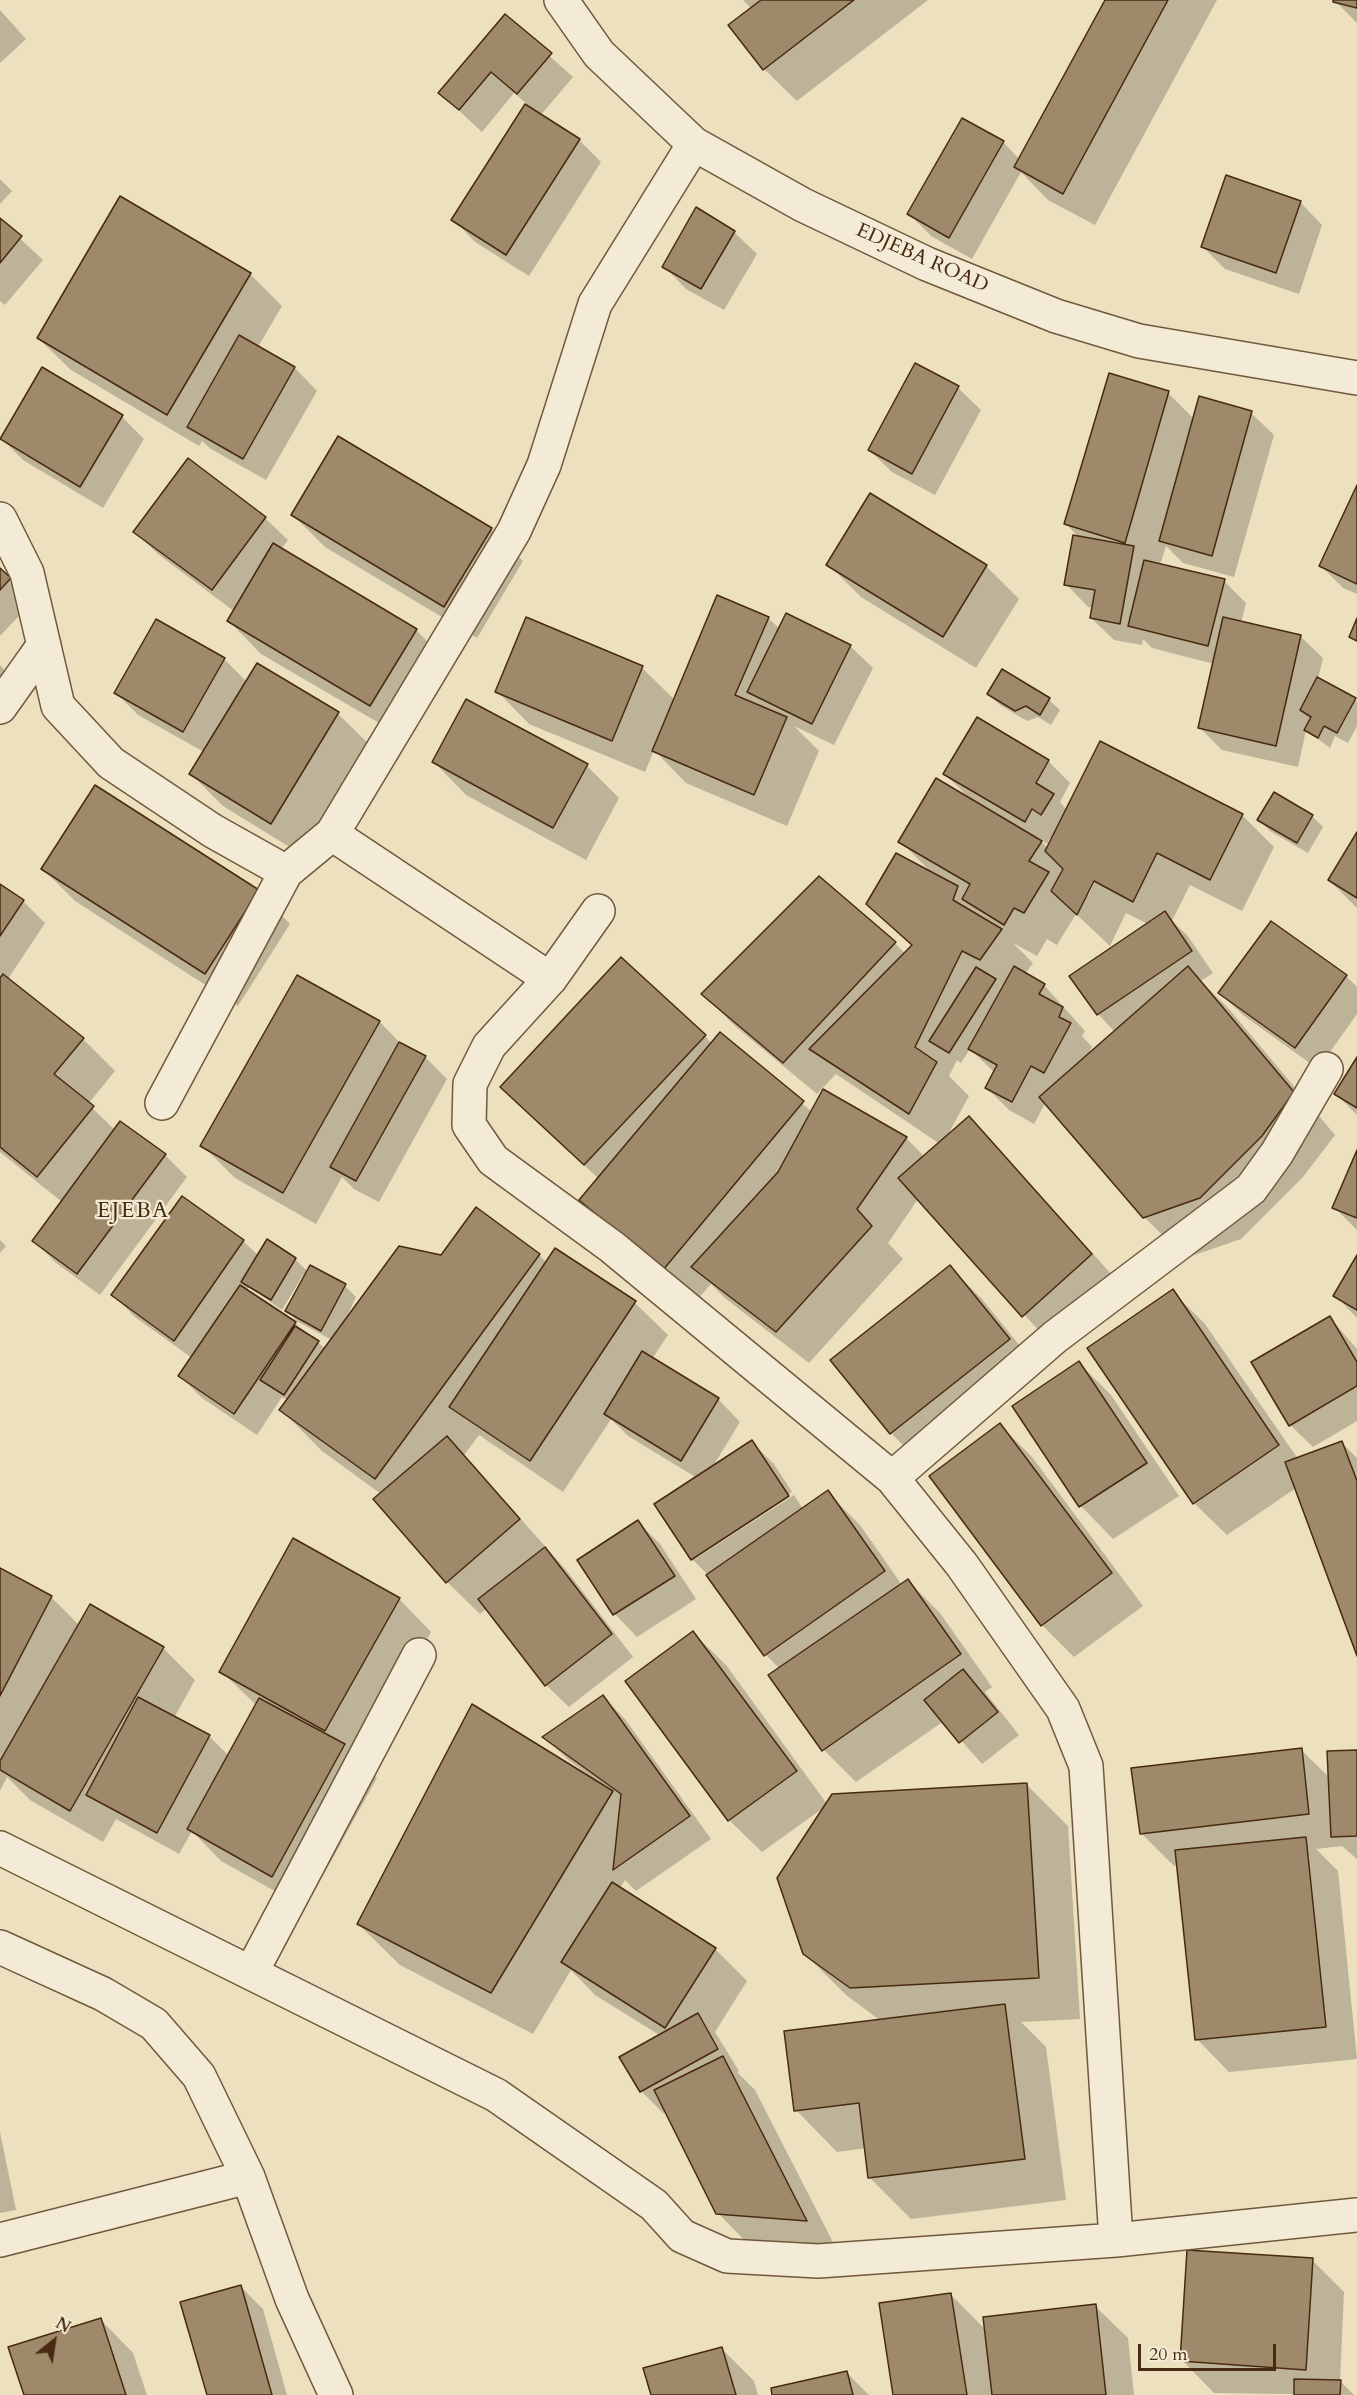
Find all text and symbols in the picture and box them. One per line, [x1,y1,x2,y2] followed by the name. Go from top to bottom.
[852,219,992,299] street label: EDJEBA ROAD
[97,1199,169,1225] district label: EJEBA
[24,2311,84,2371] north arrow
[51,2312,75,2338] text: N
[1141,2332,1279,2370] scale bar
[1149,2342,1188,2367] text: 20 m

